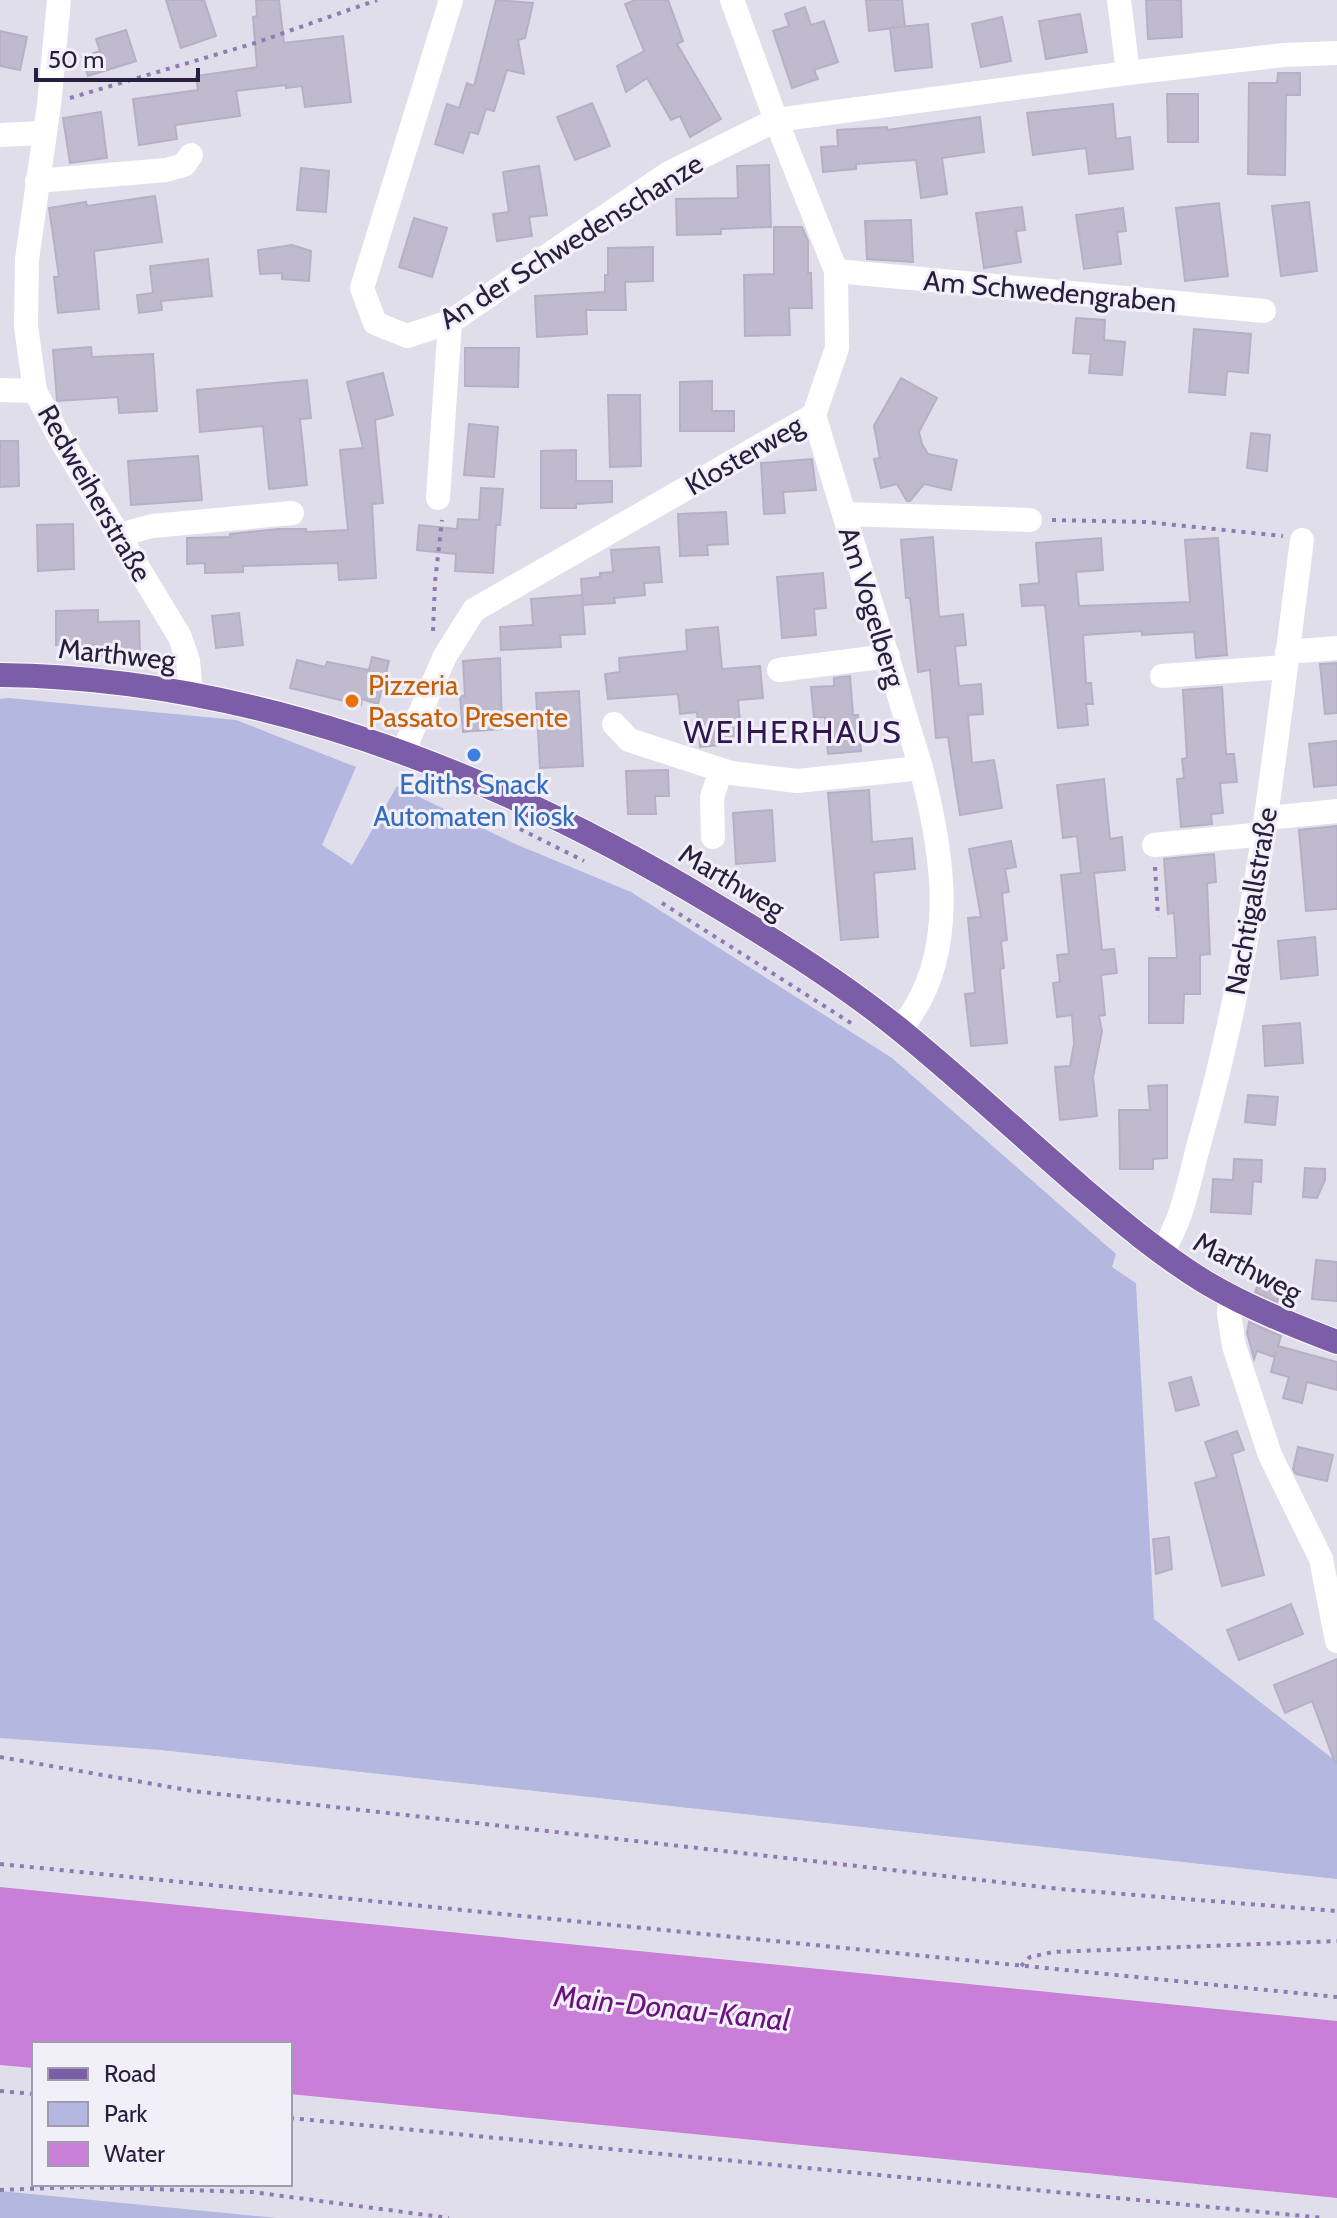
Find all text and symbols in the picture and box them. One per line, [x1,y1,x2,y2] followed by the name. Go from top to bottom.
[36,32,198,82] scale bar
[48,45,104,74] text: 50 m
[433,146,709,336] street label: An der Schwedenschanze
[922,263,1178,319] street label: Am Schwedengraben
[31,399,159,587] street label: Redweiherstraße
[679,407,810,502] street label: Klosterweg
[831,523,913,692] street label: Am Vogelberg
[57,631,178,677] street label: Marthweg
[368,668,568,734] place label: Pizzeria Passato Presente
[343,692,361,710] marker: Pizzeria Passato Presente
[683,712,903,751] district label: WEIHERHAUS
[465,746,483,764] marker: Ediths Snack Automaten Kiosk
[373,767,575,833] place label: Ediths Snack Automaten Kiosk
[1218,804,1284,998] street label: Nachtigallstraße
[673,836,792,926] street label: Marthweg
[1188,1224,1309,1310] street label: Marthweg
[551,1977,792,2039] water label: Main-Donau-Kanal
[32,2042,292,2186] legend
[104,2059,156,2088] text: Road
[104,2099,147,2128] text: Park
[104,2139,165,2168] text: Water

